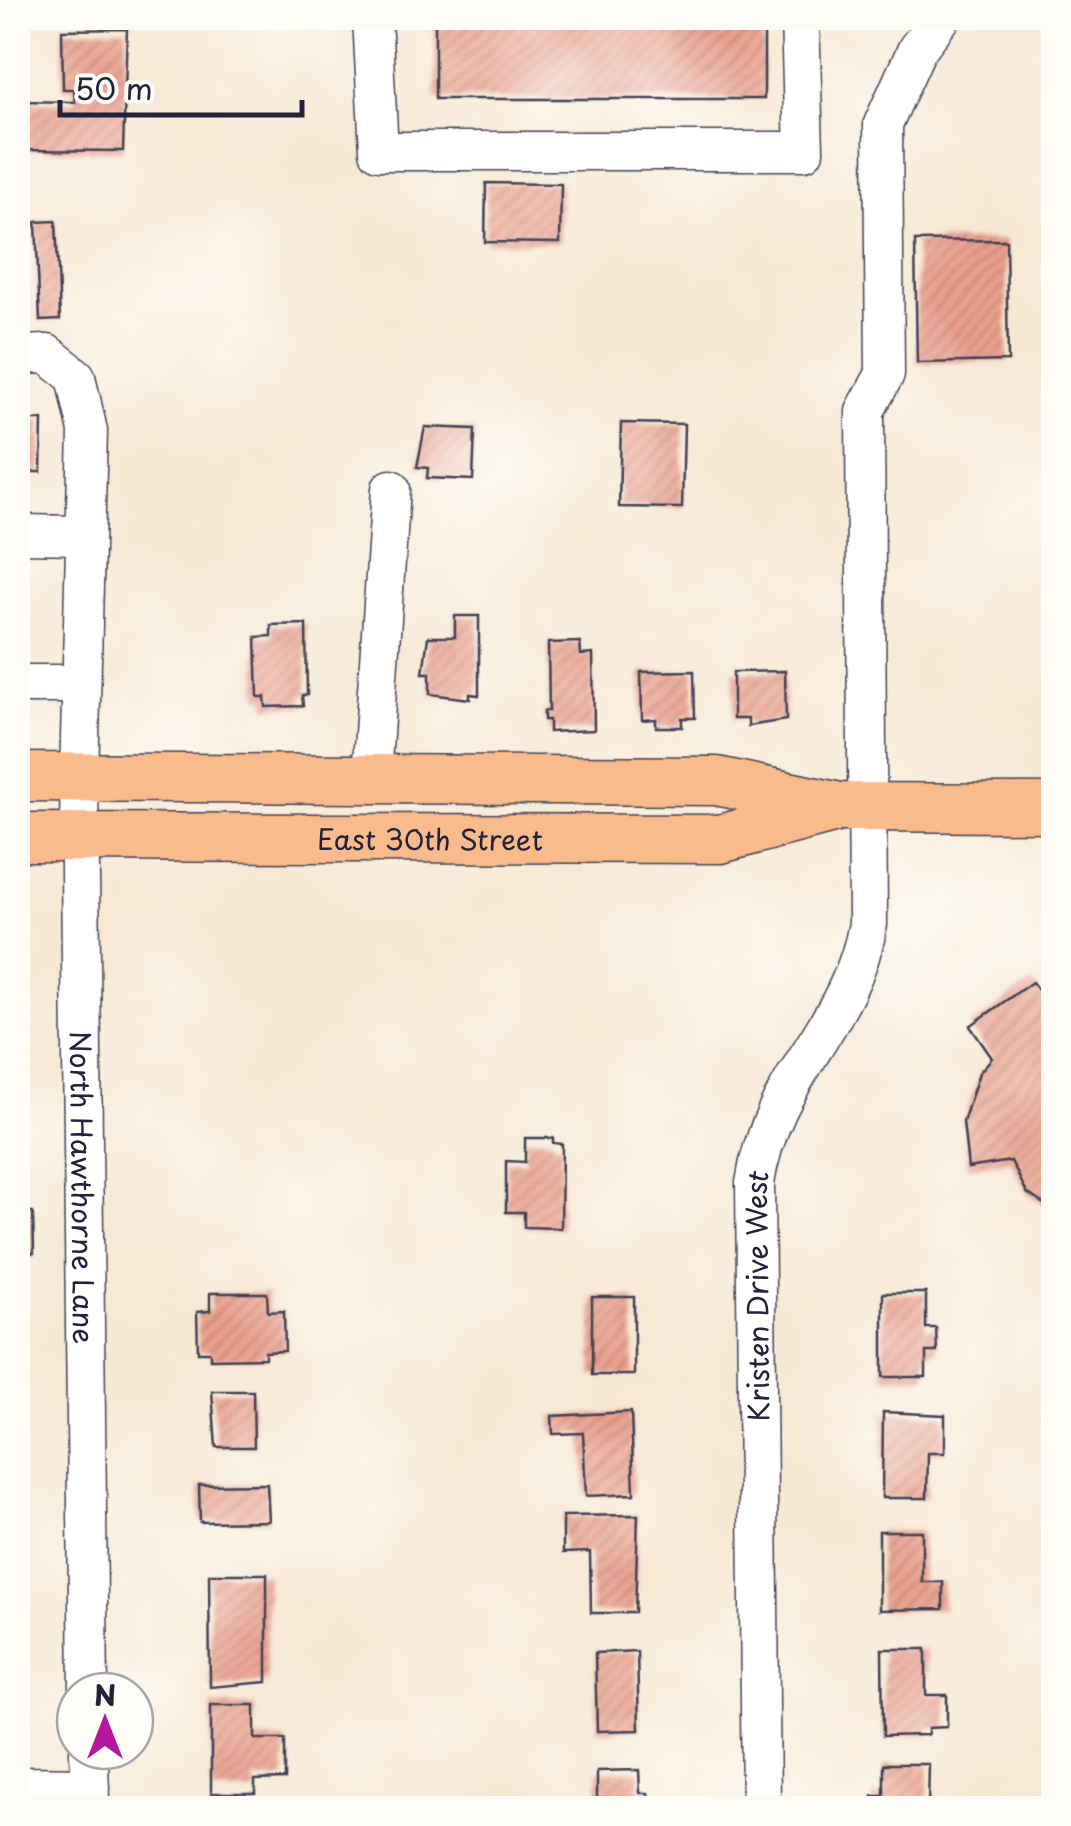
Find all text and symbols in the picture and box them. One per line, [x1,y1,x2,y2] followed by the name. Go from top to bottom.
[60,55,302,117] scale bar
[75,65,153,110] text: 50 m
[317,816,543,860] street label: East 30th Street
[60,1031,107,1344] street label: North Hawthorne Lane
[733,1167,779,1422] street label: Kristen Drive West
[55,1671,155,1771] north arrow
[94,1673,116,1716] text: N

